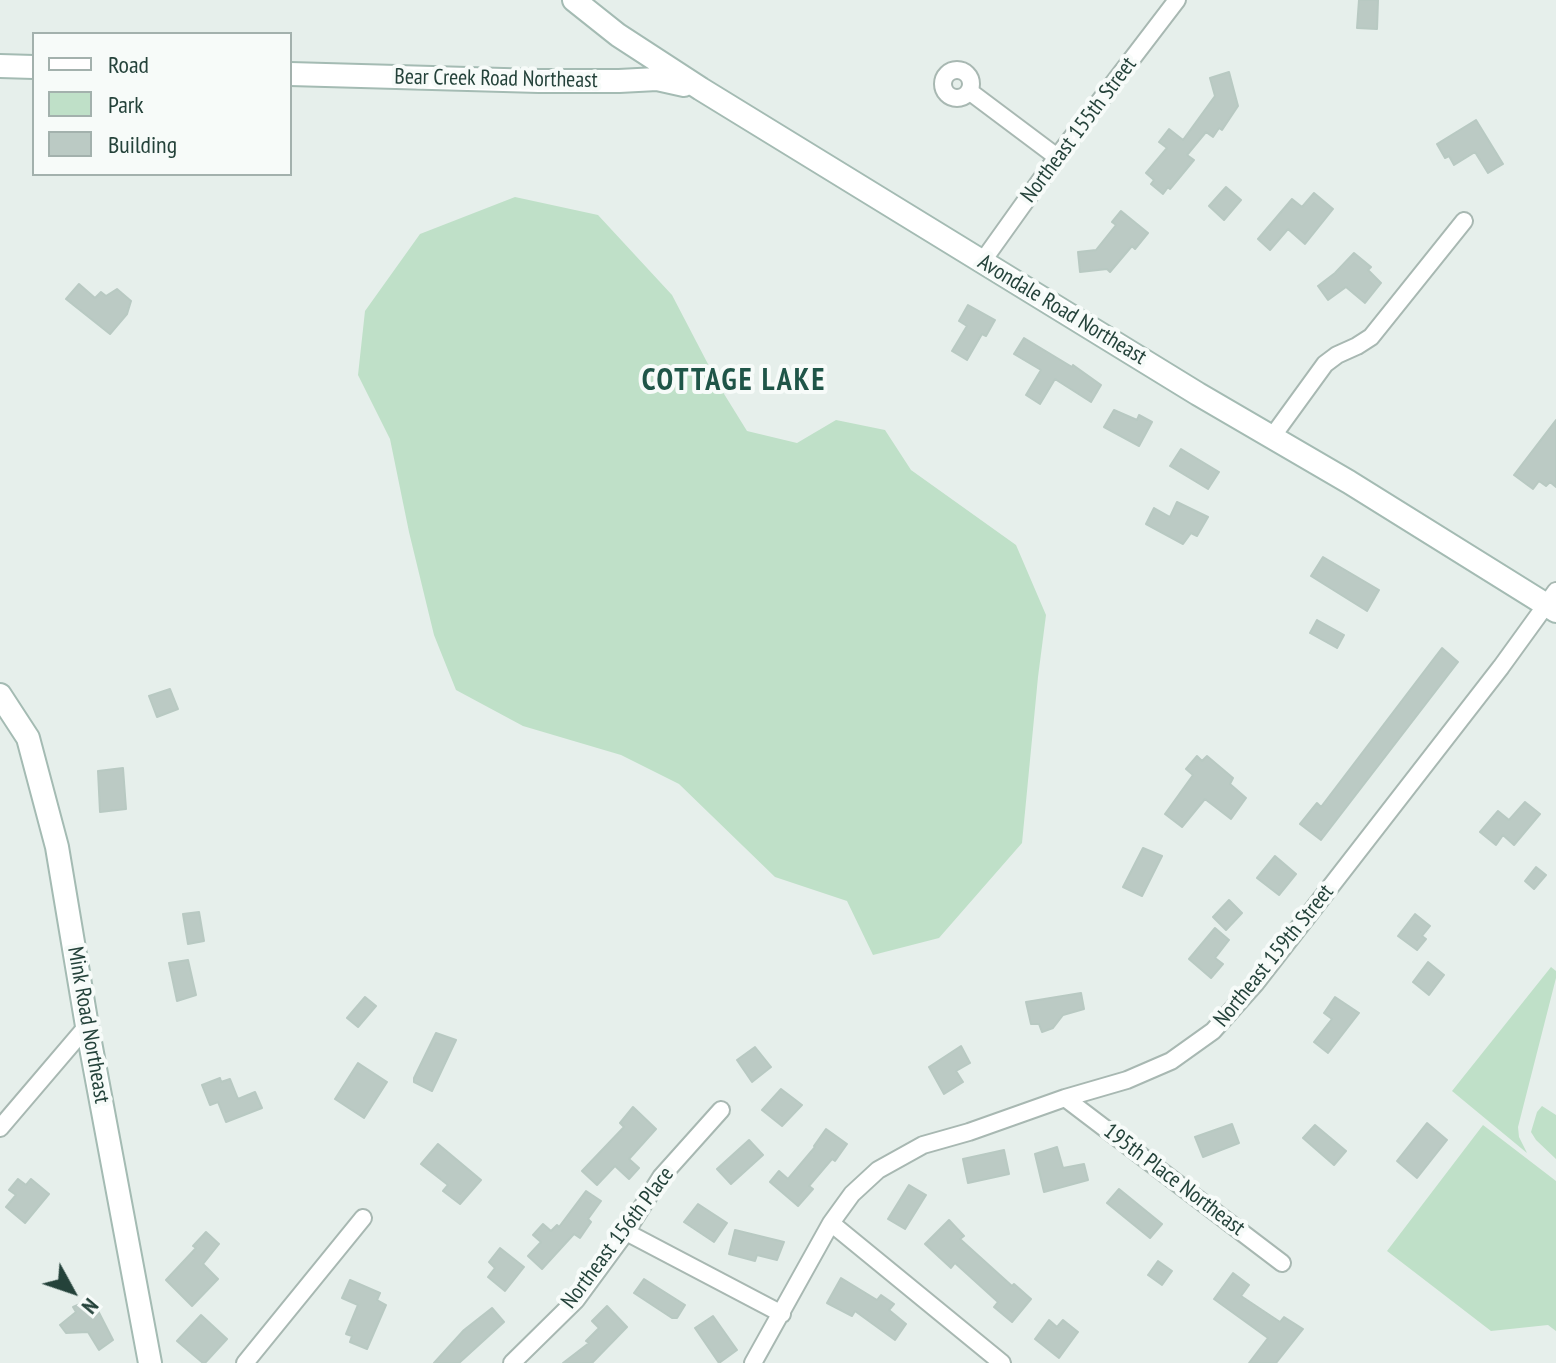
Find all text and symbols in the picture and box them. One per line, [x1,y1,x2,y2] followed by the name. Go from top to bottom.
[32,32,292,176] legend
[108,49,149,80] text: Road
[1016,52,1142,208] street label: Northeast 155th Street
[394,64,598,94] street label: Bear Creek Road Northeast
[108,89,144,120] text: Park
[108,129,177,160] text: Building
[973,249,1151,371] street label: Avondale Road Northeast
[642,363,826,399] district label: COTTAGE LAKE
[1209,880,1339,1032] street label: Northeast 159th Street
[61,944,115,1106] street label: Mink Road Northeast
[1098,1118,1250,1242] street label: 195th Place Northeast
[556,1162,680,1314] street label: Northeast 156th Place
[32,1251,112,1331] north arrow
[76,1293,105,1320] text: N

